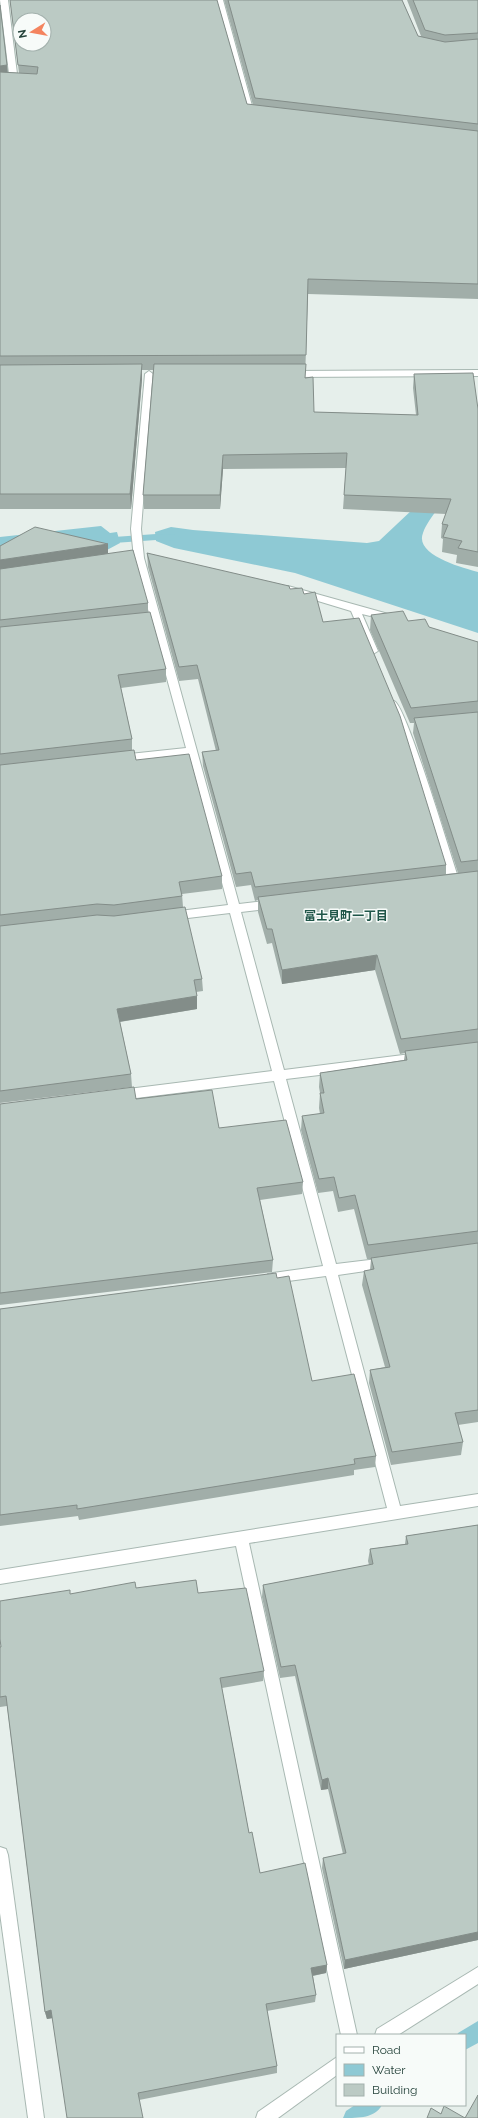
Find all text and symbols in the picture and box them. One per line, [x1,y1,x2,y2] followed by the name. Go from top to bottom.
[12,12,52,52] north arrow
[15,28,30,39] text: N
[304,909,388,923] district label: 富士見町一丁目
[336,2034,466,2106] legend
[372,2043,401,2057] text: Road
[372,2063,406,2077] text: Water
[372,2083,418,2097] text: Building

